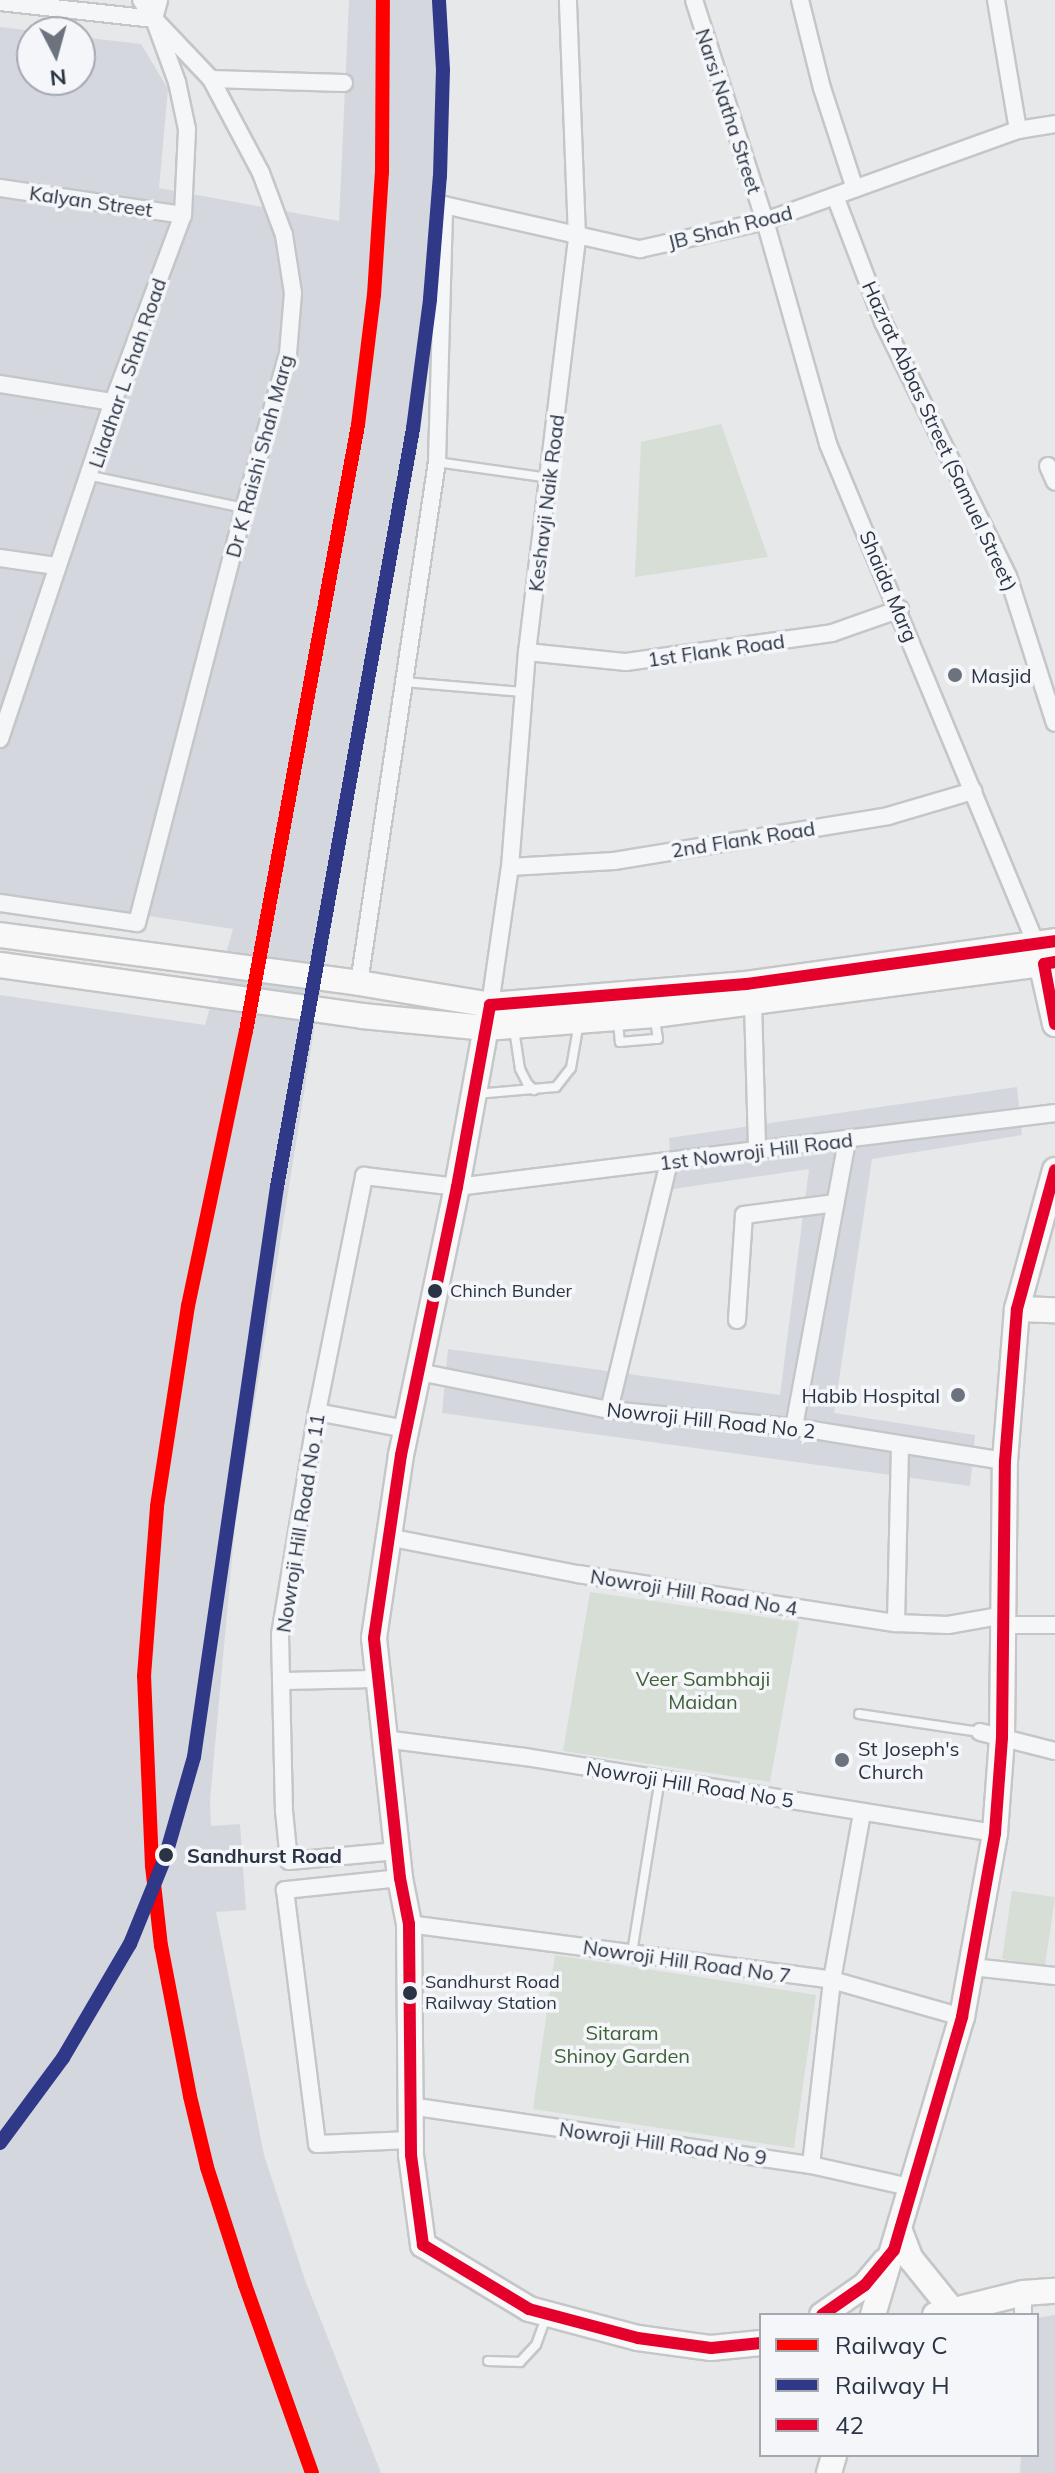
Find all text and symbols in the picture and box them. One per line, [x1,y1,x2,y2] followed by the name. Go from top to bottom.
[16,16,96,96] north arrow
[691,25,767,197] street label: Narsi Natha Street
[49,63,68,93] text: N
[28,180,154,222] street label: Kalyan Street
[665,200,795,254] street label: JB Shah Road
[83,275,171,471] street label: Liladhar L Shah Road
[857,277,1023,595] street label: Hazrat Abbas Street (Samuel Street)
[220,352,298,560] street label: Dr K Raishi Shah Marg
[523,413,569,593] street label: Keshavji Naik Road
[855,527,923,645] street label: Shaida Marg
[646,628,786,672] street label: 1st Flank Road
[971,663,1032,687] place label: Masjid
[946,666,964,684] marker: Masjid
[669,816,817,862] street label: 2nd Flank Road
[658,1127,854,1175] street label: 1st Nowroji Hill Road
[450,1280,572,1302] place label: Chinch Bunder
[427,1283,443,1299] marker: Chinch Bunder
[802,1383,940,1407] place label: Habib Hospital
[947,1384,969,1406] marker: Habib Hospital
[606,1397,816,1443] street label: Nowroji Hill Road No 2
[271,1412,329,1634] street label: Nowroji Hill Road No 11
[589,1564,799,1620] street label: Nowroji Hill Road No 4
[636,1667,770,1714] park label: Veer Sambhaji Maidan
[858,1736,960,1783] place label: St Joseph's Church
[833,1751,851,1769] marker: St Joseph's Church
[585,1756,795,1812] street label: Nowroji Hill Road No 5
[152,1841,180,1869] marker: Sandhurst Road
[187,1843,342,1867] place label: Sandhurst Road
[582,1935,792,1987] street label: Nowroji Hill Road No 7
[425,1972,560,2014] place label: Sandhurst Road Railway Station
[402,1985,418,2001] marker: Sandhurst Road Railway Station
[554,2020,690,2067] park label: Sitaram Shinoy Garden
[558,2117,768,2169] street label: Nowroji Hill Road No 9
[759,2313,1039,2457] legend
[835,2330,948,2360] text: Railway C
[835,2370,950,2400] text: Railway H
[835,2410,864,2440] text: 42

